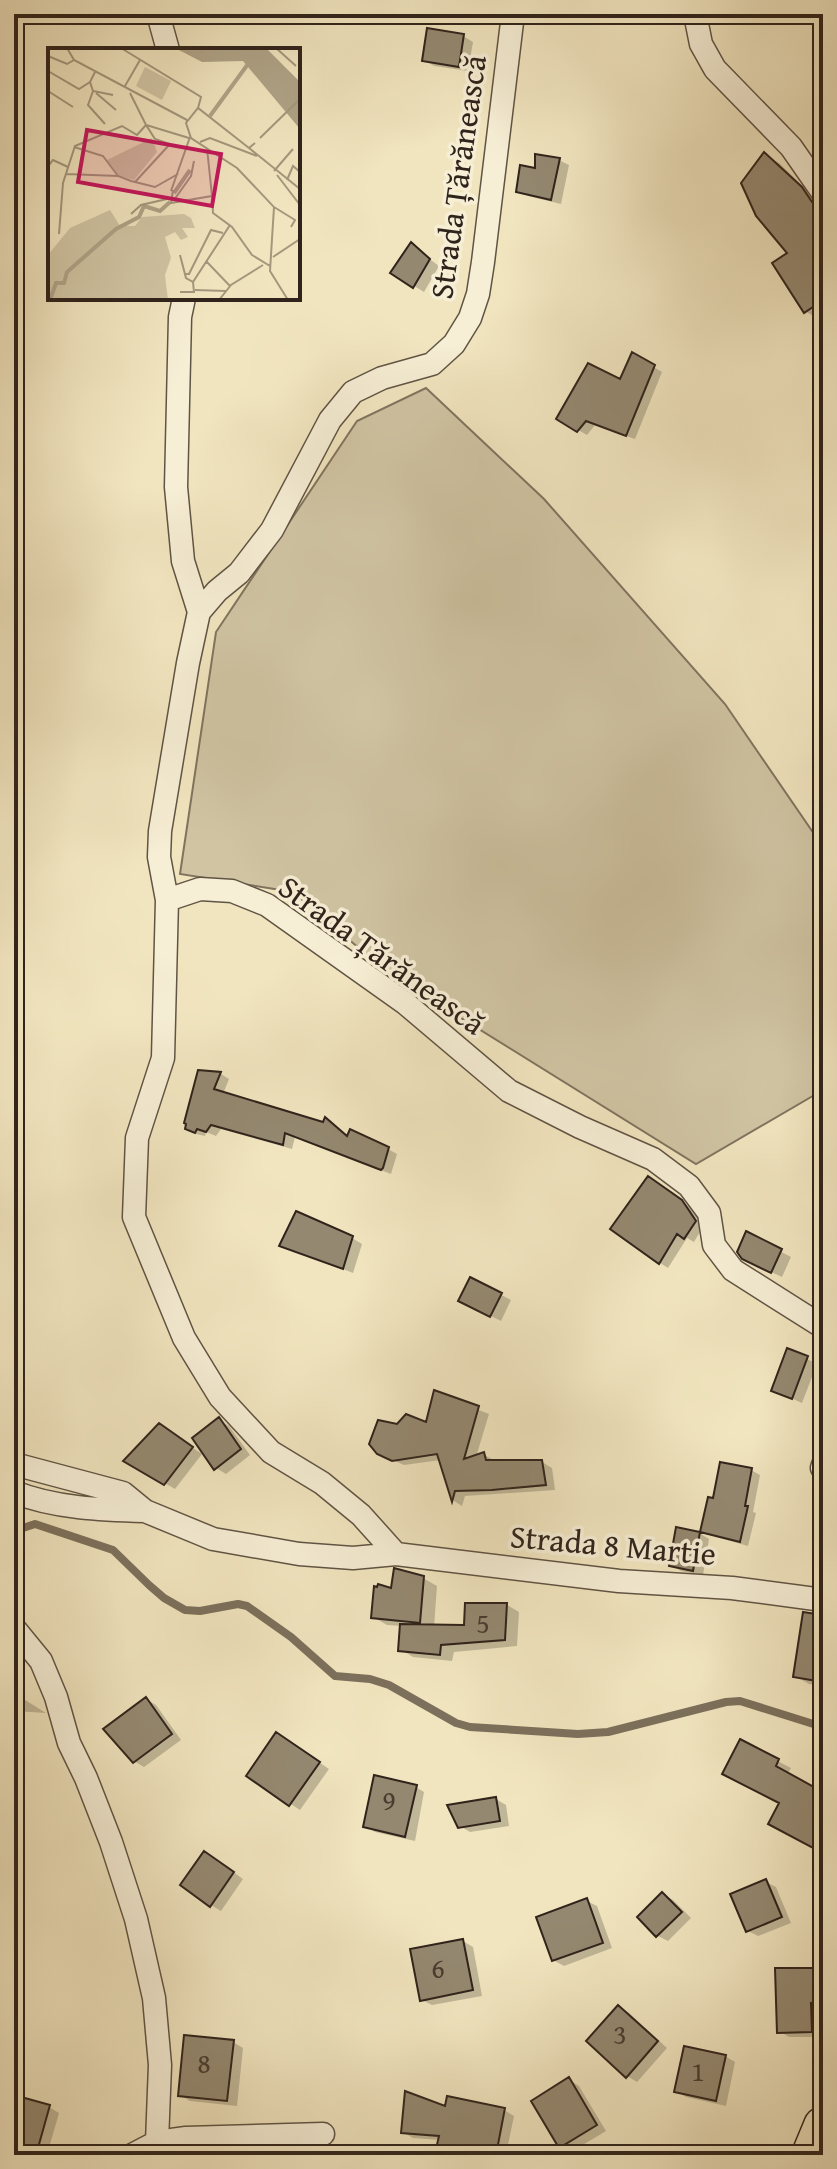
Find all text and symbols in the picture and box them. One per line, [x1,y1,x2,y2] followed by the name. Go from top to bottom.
[48,48,300,300] inset map
[417,52,498,302] street label: Strada Țărănească
[269,863,495,1046] street label: Strada Țărănească
[508,1512,718,1577] street label: Strada 8 Martie
[476,1602,490,1643] house number: 5
[382,1779,396,1820] house number: 9
[431,1947,445,1988] house number: 6
[613,2013,627,2054] house number: 3
[197,2042,211,2083] house number: 8
[691,2050,705,2091] house number: 1

